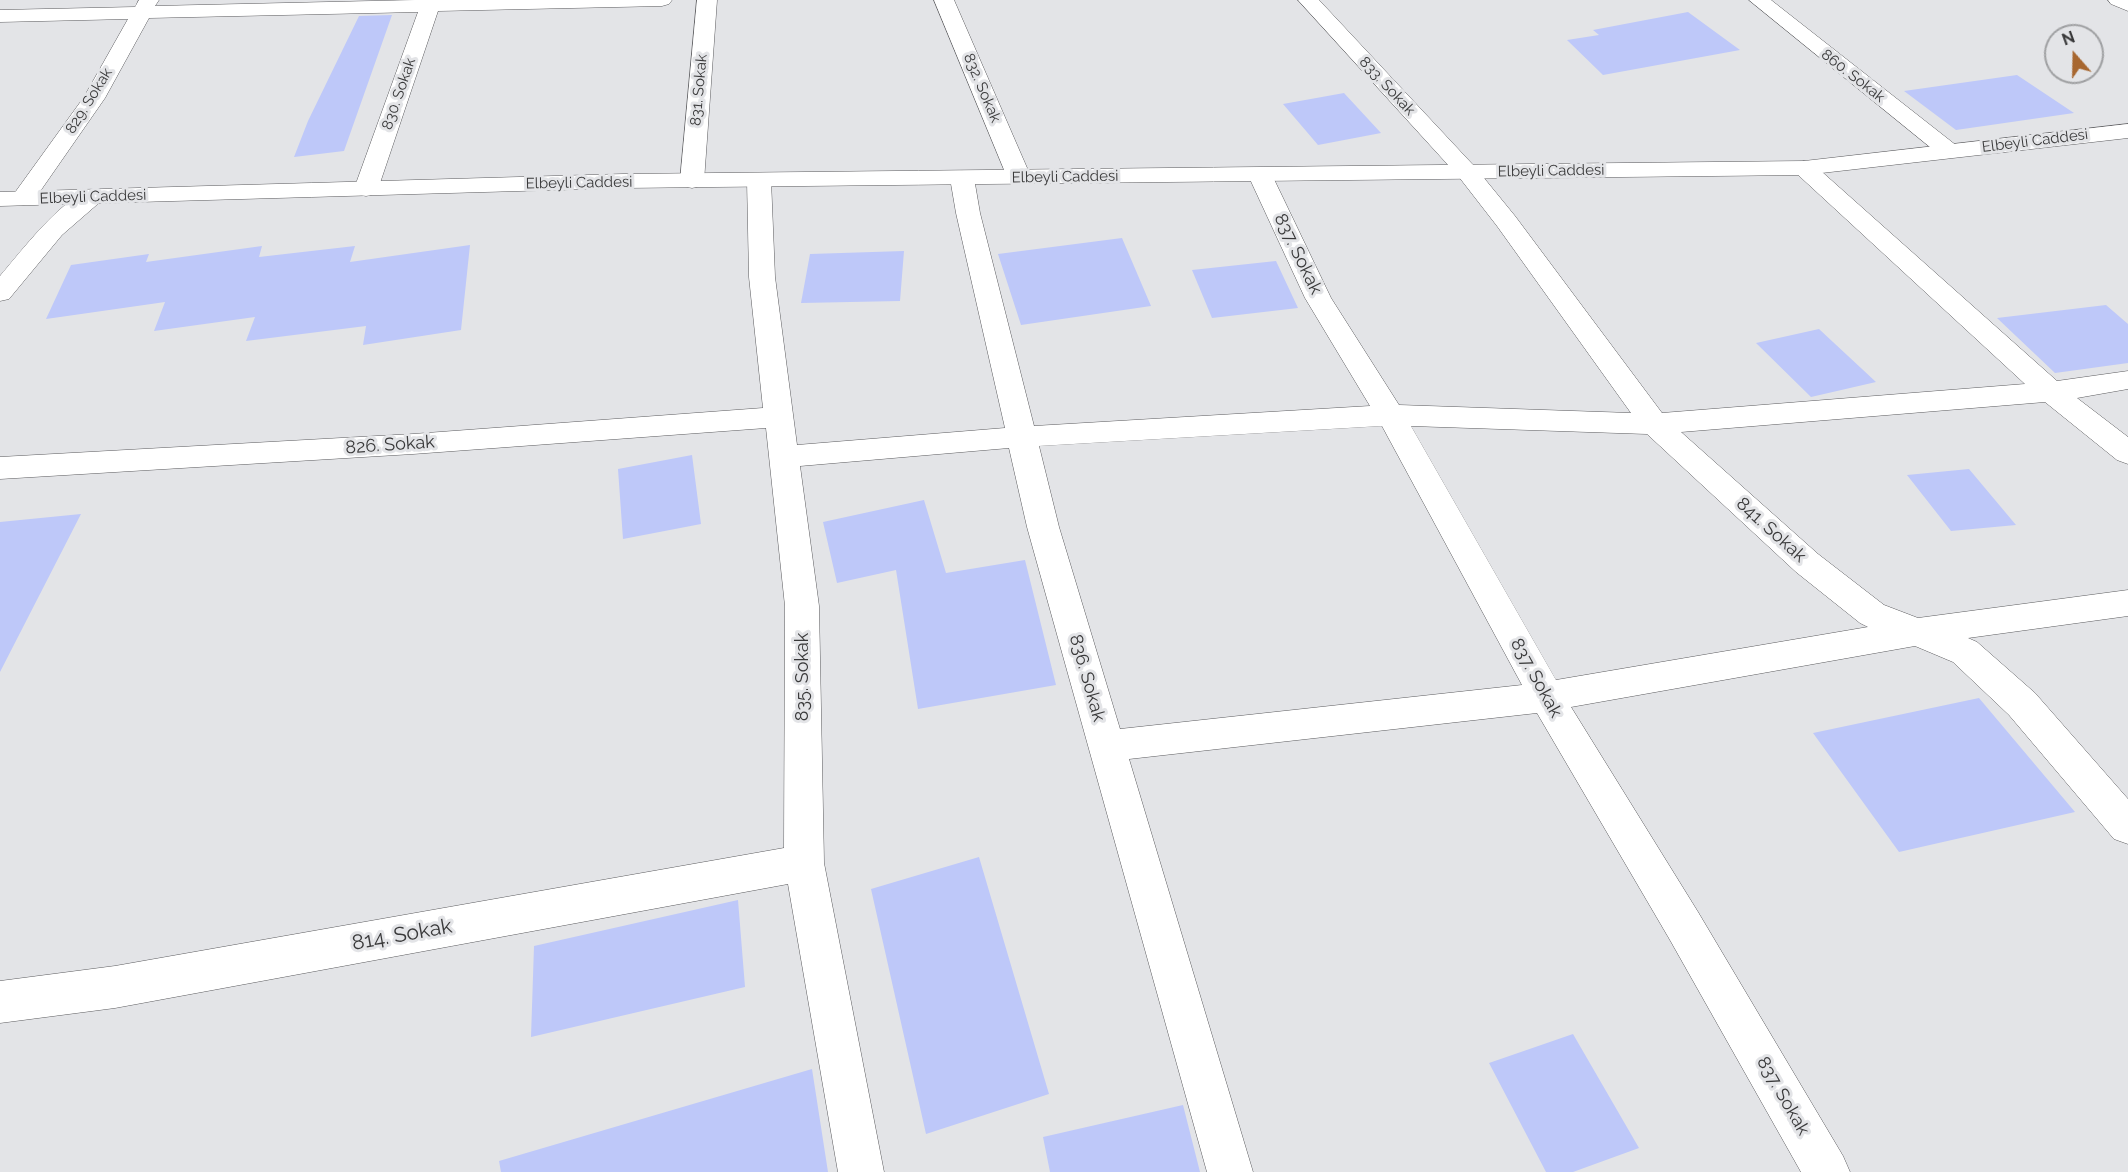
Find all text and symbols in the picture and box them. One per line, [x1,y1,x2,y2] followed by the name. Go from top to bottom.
[2044,24,2104,84] north arrow
[2059,27,2077,50] text: N
[1818,46,1888,106] street label: 860. Sokak
[959,51,1005,125] street label: 832. Sokak
[687,53,711,127] street label: 831. Sokak
[1355,53,1419,119] street label: 833. Sokak
[378,56,420,132] street label: 830. Sokak
[62,65,116,137] street label: 829. Sokak
[1981,126,2089,156] street label: Elbeyli Caddesi
[1497,161,1605,181] street label: Elbeyli Caddesi
[1011,167,1119,187] street label: Elbeyli Caddesi
[525,173,633,193] street label: Elbeyli Caddesi
[39,186,147,208] street label: Elbeyli Caddesi
[1269,210,1327,298] street label: 837. Sokak
[345,431,435,459] street label: 826. Sokak
[1732,493,1810,567] street label: 841. Sokak
[1064,632,1110,724] street label: 836. Sokak
[792,633,814,721] street label: 835. Sokak
[1505,635,1567,721] street label: 837. Sokak
[350,914,454,956] street label: 814. Sokak
[1752,1053,1814,1139] street label: 837. Sokak

